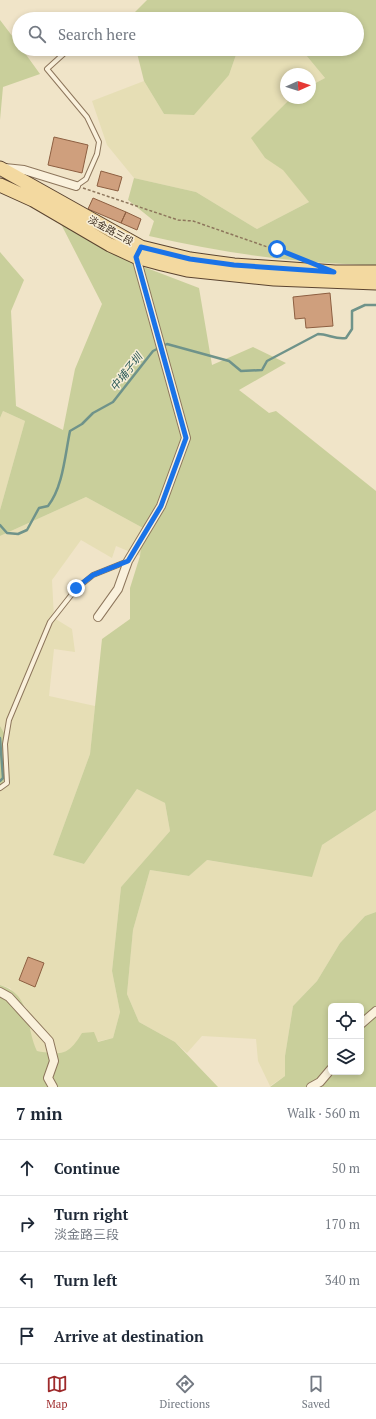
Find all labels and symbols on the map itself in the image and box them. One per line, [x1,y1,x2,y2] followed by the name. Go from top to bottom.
[280,68,316,104] north arrow
[86,213,136,248] street label: 淡金路三段
[268,240,286,258] route start
[107,349,146,394] water label: 中埔子圳
[67,579,85,597] route end

